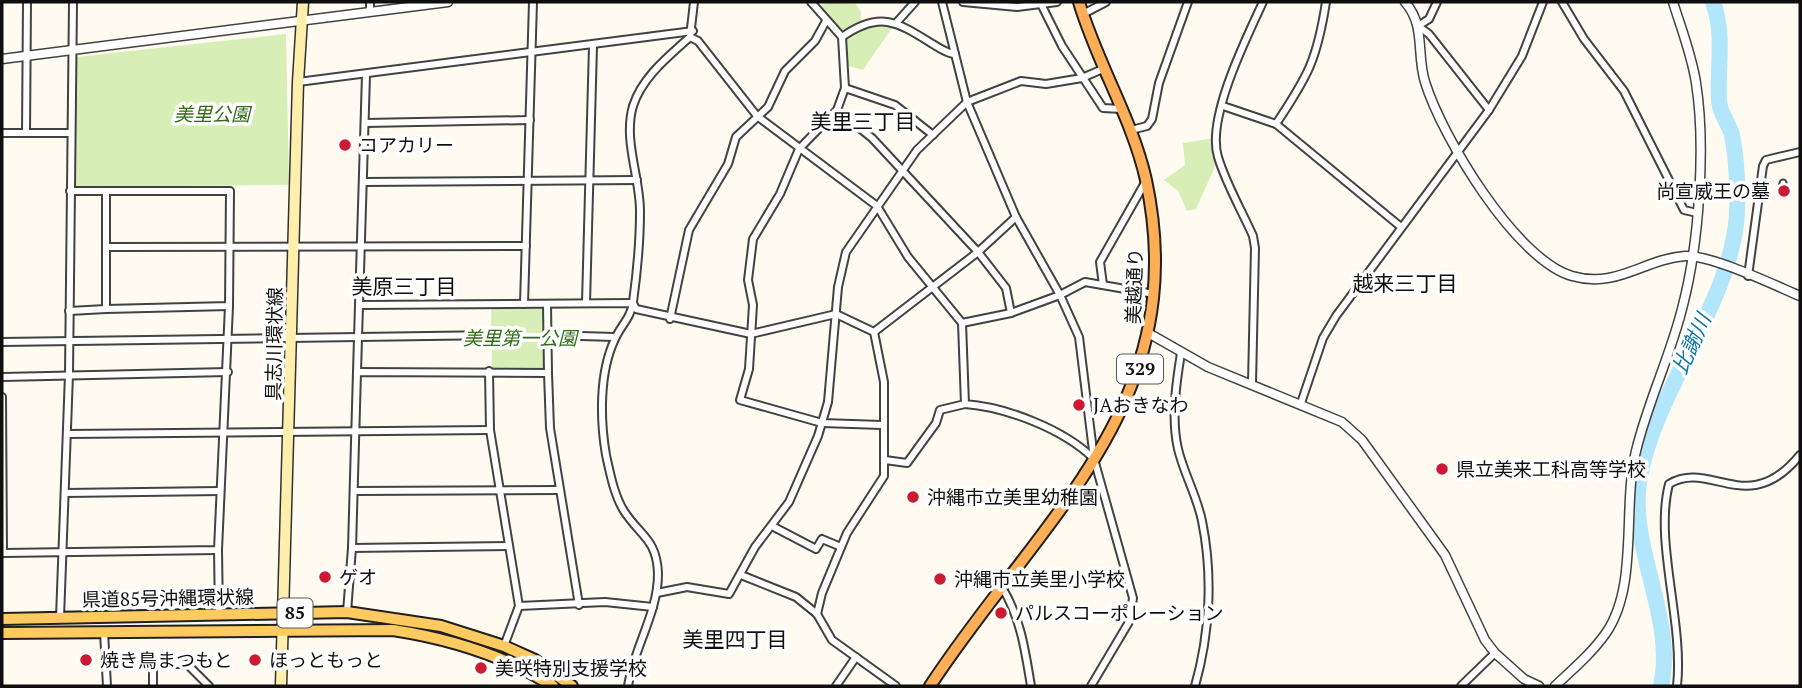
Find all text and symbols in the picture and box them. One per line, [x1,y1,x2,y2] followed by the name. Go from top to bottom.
[174,101,253,126] park label: 美里公園
[811,107,916,135] district label: 美里三丁目
[359,132,454,157] place label: コアカリー
[337,137,353,153] marker: コアカリー
[1656,178,1770,203] place label: 尚宣威王の墓
[1776,183,1792,199] marker: 尚宣威王の墓
[1120,248,1147,324] street label: 美越通り
[1353,269,1458,297] district label: 越来三丁目
[352,272,457,300] district label: 美原三丁目
[260,287,287,401] street label: 具志川環状線
[1665,307,1718,378] water label: 比謝川
[463,325,580,350] park label: 美里第一公園
[1117,354,1163,384] road number: 329
[1093,392,1188,417] place label: JAおきなわ
[1071,397,1087,413] marker: JAおきなわ
[1456,456,1646,481] place label: 県立美来工科高等学校
[1434,461,1450,477] marker: 県立美来工科高等学校
[927,484,1098,509] place label: 沖縄市立美里幼稚園
[905,489,921,505] marker: 沖縄市立美里幼稚園
[339,564,377,589] place label: ゲオ
[954,566,1125,591] place label: 沖縄市立美里小学校
[317,569,333,585] marker: ゲオ
[932,571,948,587] marker: 沖縄市立美里小学校
[82,583,254,612] street label: 県道85号沖縄環状線
[278,598,312,628] road number: 85
[1015,600,1224,625] place label: パルスコーポレーション
[993,605,1009,621] marker: パルスコーポレーション
[683,625,788,653] district label: 美里四丁目
[100,647,233,672] place label: 焼き鳥まつもと
[269,647,383,672] place label: ほっともっと
[78,652,94,668] marker: 焼き鳥まつもと
[247,652,263,668] marker: ほっともっと
[495,655,647,680] place label: 美咲特別支援学校
[473,660,489,676] marker: 美咲特別支援学校

